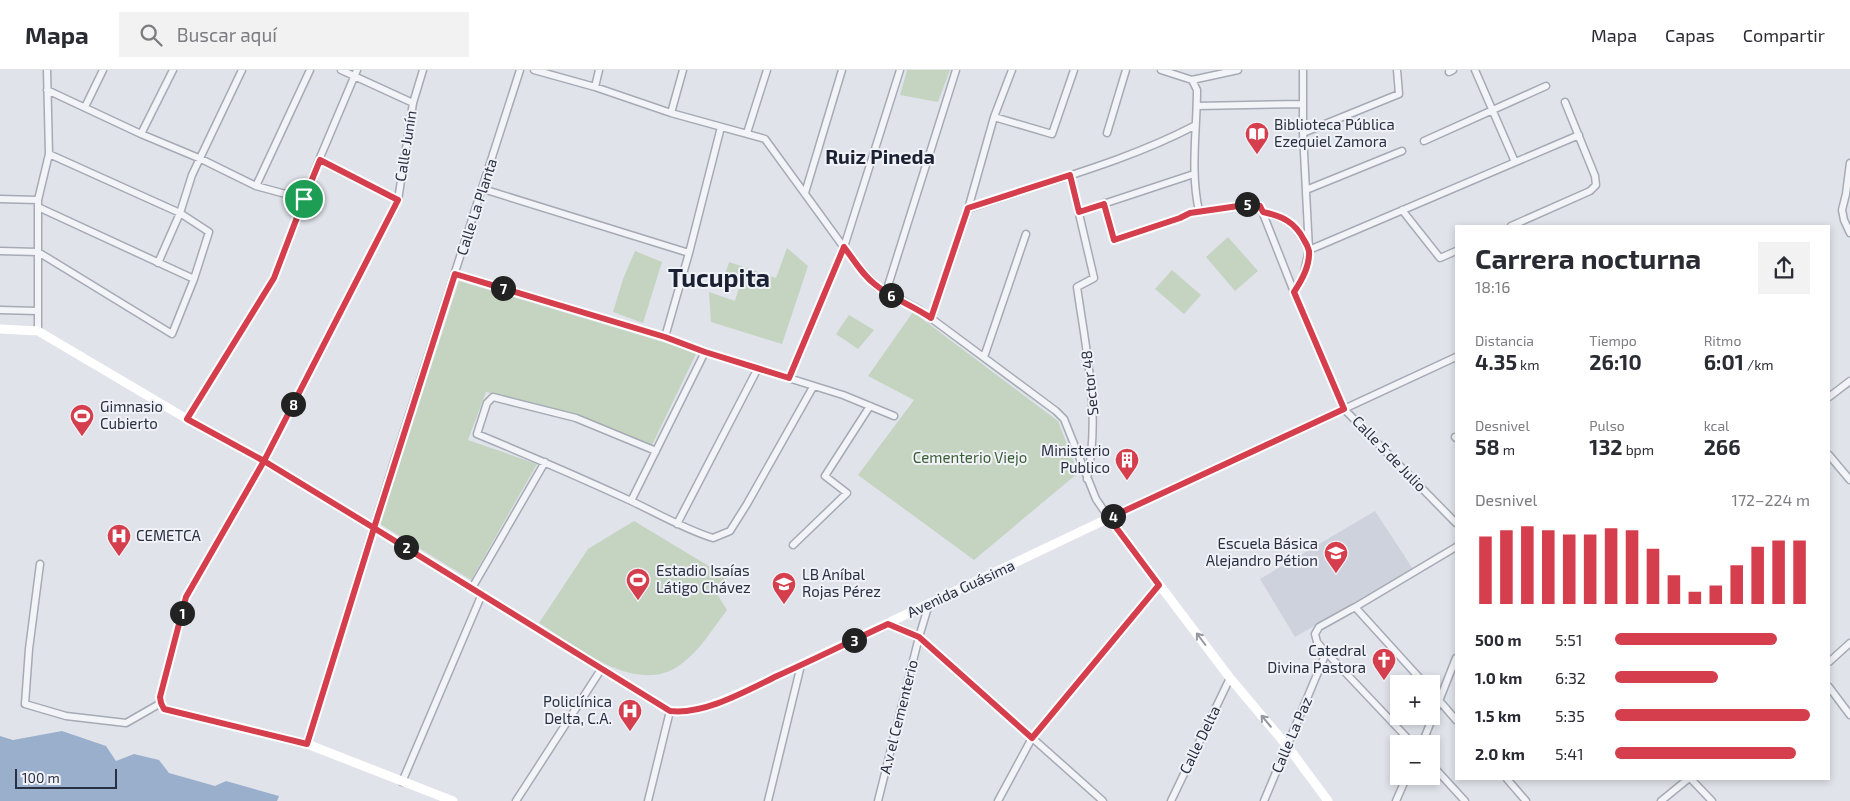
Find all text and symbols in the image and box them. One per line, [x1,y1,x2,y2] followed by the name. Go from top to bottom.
[119,12,469,57] search box
[25,20,89,49] text: Mapa
[137,21,165,49] icon: search
[177,23,277,46] text: Buscar aquí
[1591,24,1637,46] text: Mapa
[1665,24,1715,46] text: Capas
[1743,24,1825,46] text: Compartir
[391,109,420,183] street label: Calle Junín
[1274,115,1395,150] place label: Biblioteca Pública Ezequiel Zamora
[1244,121,1270,155] library icon: Biblioteca Pública Ezequiel Zamora
[825,144,935,168] district label: Ruiz Pineda
[452,156,500,257] street label: Calle La Planta
[283,178,325,220] pin
[290,185,318,213] icon: arrive
[1234,192,1260,216] pin: 5
[1244,196,1251,213] text: 5
[1475,241,1701,275] text: Carrera nocturna
[1758,242,1810,294] button: share
[668,262,770,292] district label: Tucupita
[490,276,516,300] pin: 7
[1475,277,1510,296] text: 18:16
[500,280,507,297] text: 7
[878,282,904,308] pin: 6
[887,287,896,304] text: 6
[1475,332,1534,349] text: Distancia
[1589,332,1637,349] text: Tiempo
[1704,332,1741,349] text: Ritmo
[1475,349,1517,374] text: 4.35
[1589,349,1642,374] text: 26:10
[1704,349,1744,374] text: 6:01
[1077,350,1101,417] street label: Sector 48
[1517,356,1540,373] text: km
[1744,356,1774,373] text: /km
[280,392,306,416] pin: 8
[289,396,298,413] text: 8
[100,397,163,432] place label: Gimnasio Cubierto
[69,403,95,437] sports icon: Gimnasio Cubierto
[1349,412,1430,495] street label: Calle 5 de Julio
[1475,417,1530,434] text: Desnivel
[1589,417,1625,434] text: Pulso
[1704,417,1729,434] text: kcal
[1475,434,1500,459] text: 58
[1589,434,1623,459] text: 132
[1704,434,1741,459] text: 266
[1041,441,1110,476] place label: Ministerio Publico
[1500,441,1515,458] text: m
[1623,441,1654,458] text: bpm
[1114,447,1140,481] building icon: Ministerio Publico
[913,448,1027,467] park label: Cementerio Viejo
[1475,490,1537,509] text: Desnivel
[1732,490,1810,509] text: 172–224 m
[1100,504,1126,528] pin: 4
[1109,508,1118,525] text: 4
[106,523,132,557] hospital icon: CEMETCA
[136,526,202,544] place label: CEMETCA
[394,534,418,560] pin: 2
[1206,534,1318,570] place label: Escuela Básica Alejandro Pétion
[402,539,411,556] text: 2
[1323,540,1349,574] school or university icon: Escuela Básica Alejandro Pétion
[904,555,1017,621] street label: Avenida Guásima
[656,561,751,596] place label: Estadio Isaías Látigo Chávez
[802,565,881,601] place label: LB Aníbal Rojas Pérez
[625,567,651,601] sports icon: Estadio Isaías Látigo Chávez
[771,571,797,605] school or university icon: LB Aníbal Rojas Pérez
[170,600,194,626] pin: 1
[179,605,186,622] text: 1
[842,628,866,652] pin: 3
[1475,630,1522,649] text: 500 m
[1555,630,1582,649] text: 5:51
[851,632,858,649] text: 3
[1195,633,1206,646] one-way arrow
[1267,641,1367,676] place label: Catedral Divina Pastora
[1371,647,1397,681] church icon: Catedral Divina Pastora
[875,658,921,776] street label: A.v el Cementerio
[1475,668,1522,687] text: 1.0 km
[1555,668,1586,687] text: 6:32
[1390,675,1440,785] map controls
[1390,675,1440,725] button: +
[543,692,612,727] place label: Policlínica Delta, C.A.
[1267,694,1315,775] street label: Calle La Paz
[617,698,643,732] hospital icon: Policlínica Delta, C.A.
[1175,703,1223,777] street label: Calle Delta
[1475,706,1521,725] text: 1.5 km
[1555,706,1585,725] text: 5:35
[1261,715,1272,728] one-way arrow
[1390,735,1440,785] button: −
[1475,744,1525,763] text: 2.0 km
[1555,744,1584,763] text: 5:41
[15,766,118,789] scale bar
[22,769,60,786] text: 100 m

